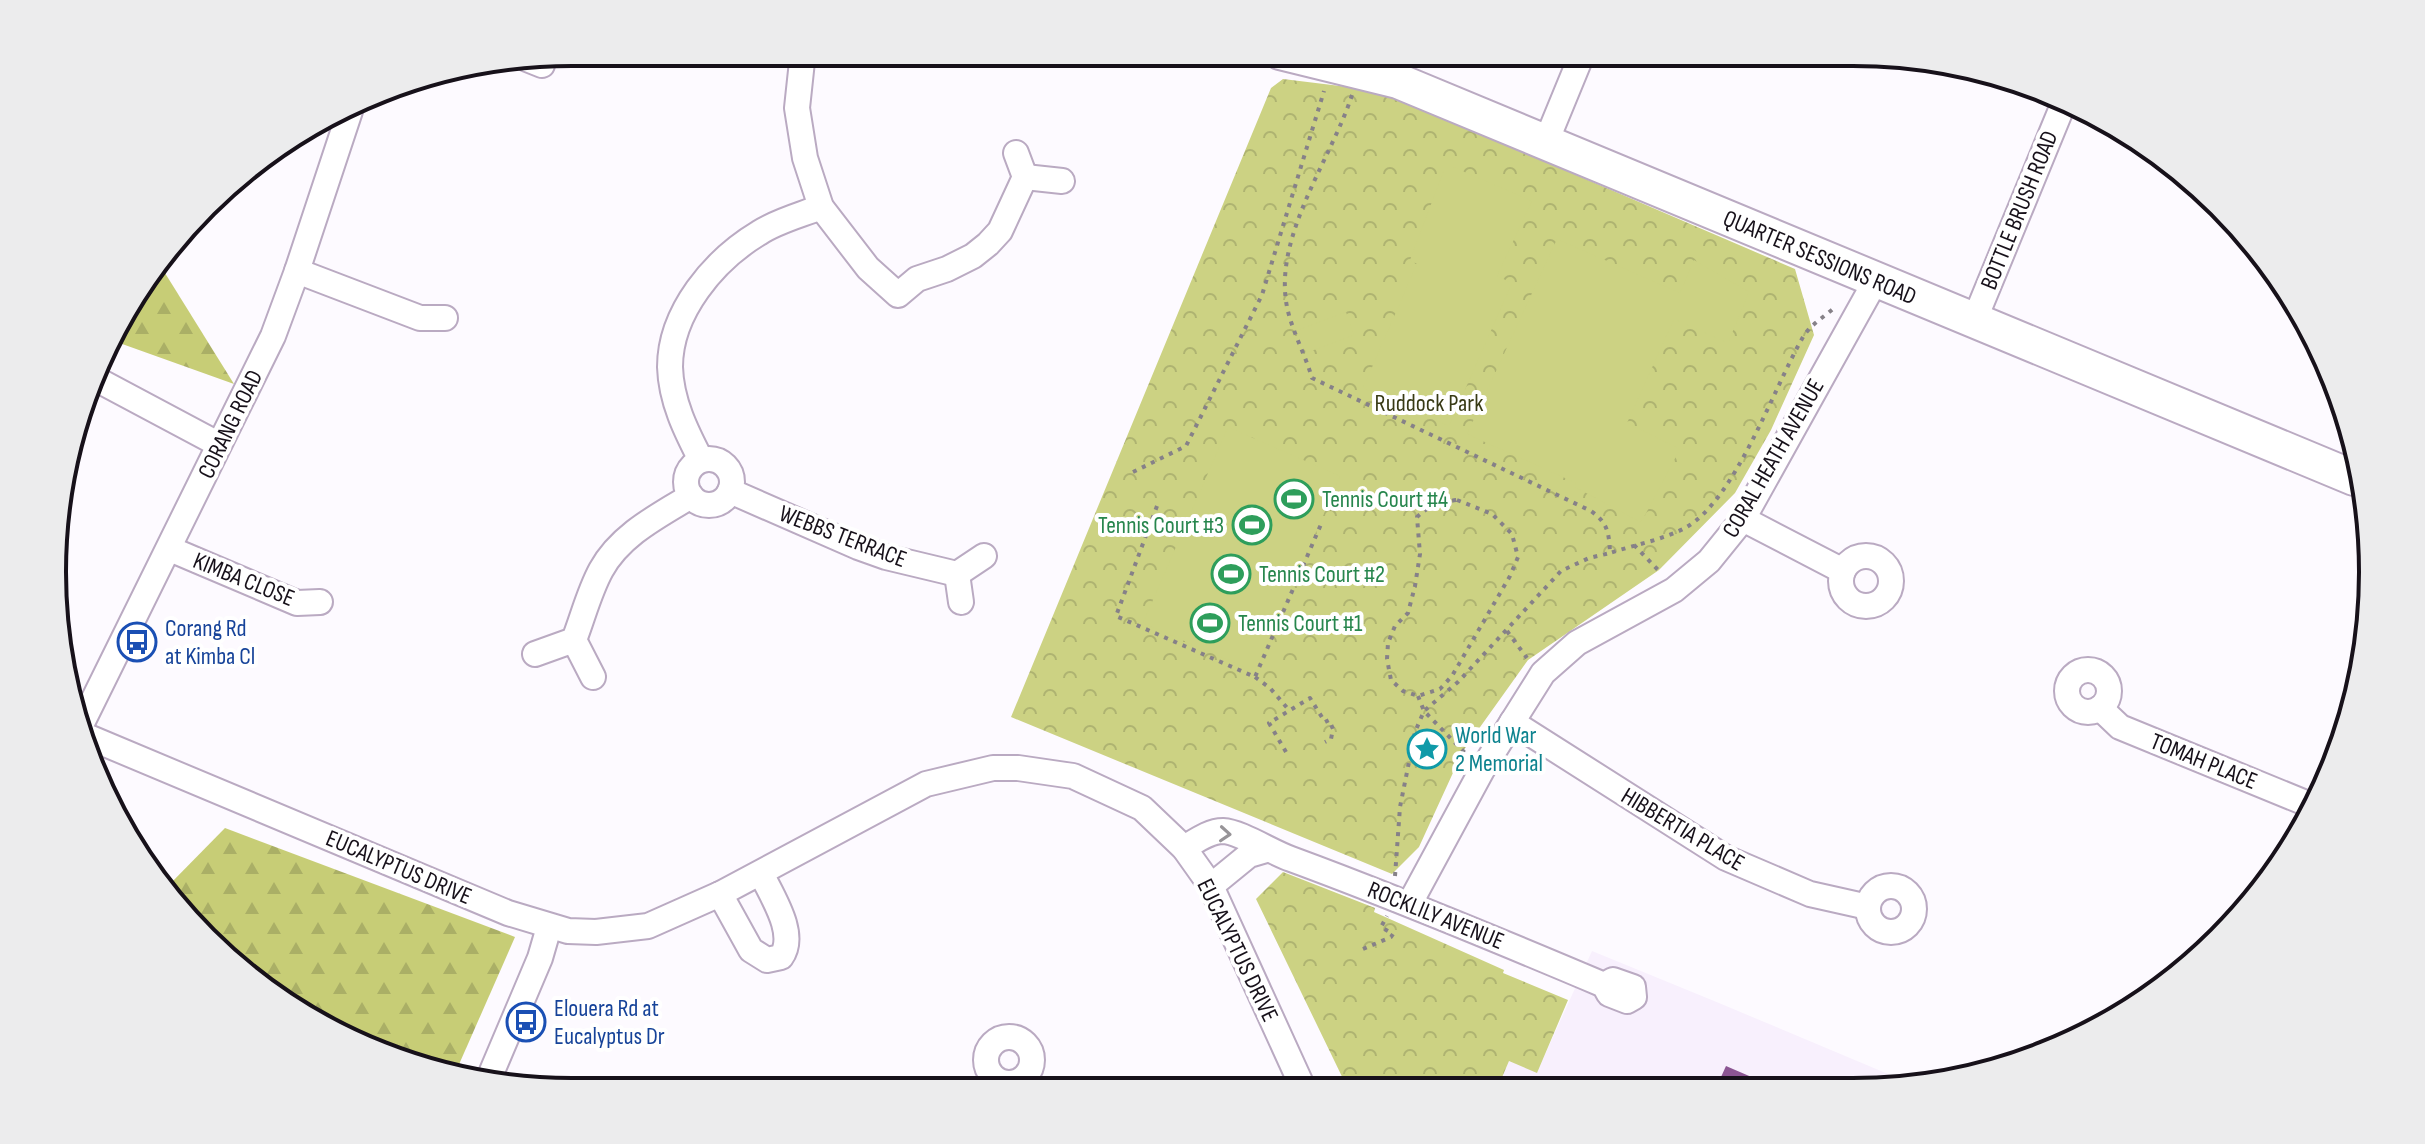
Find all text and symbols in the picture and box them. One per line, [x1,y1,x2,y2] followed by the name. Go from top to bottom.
[1974,127,2065,294] street label: BOTTLE BRUSH ROAD
[1719,204,1921,311] street label: QUARTER SESSIONS ROAD
[192,365,269,483] street label: CORANG ROAD
[1716,374,1831,543] street label: CORAL HEATH AVENUE
[1375,389,1483,418] park label: Ruddock Park
[1273,478,1315,520] sports icon: Tennis Court #4
[1322,485,1448,514] place label: Tennis Court #4
[775,499,911,574] street label: WEBBS TERRACE
[1231,504,1273,546] sports icon: Tennis Court #3
[1098,511,1224,540] place label: Tennis Court #3
[189,546,299,613] street label: KIMBA CLOSE
[1210,553,1252,595] sports icon: Tennis Court #2
[1259,560,1385,589] place label: Tennis Court #2
[1189,602,1231,644] sports icon: Tennis Court #1
[1238,609,1363,638] place label: Tennis Court #1
[165,614,255,671] place label: Corang Rd at Kimba Cl
[116,621,158,663] bus stop icon: Corang Rd at Kimba Cl
[1455,721,1543,778] place label: World War 2 Memorial
[2146,727,2261,796] street label: TOMAH PLACE
[1406,728,1448,770] place icon: World War 2 Memorial
[1616,781,1750,878] street label: HIBBERTIA PLACE
[322,824,476,911] street label: EUCALYPTUS DRIVE
[1219,825,1232,842] one-way arrow
[1190,874,1285,1026] street label: EUCALYPTUS DRIVE
[1363,875,1508,956] street label: ROCKLILY AVENUE
[554,994,665,1051] place label: Elouera Rd at Eucalyptus Dr
[505,1001,547,1043] bus stop icon: Elouera Rd at Eucalyptus Dr

